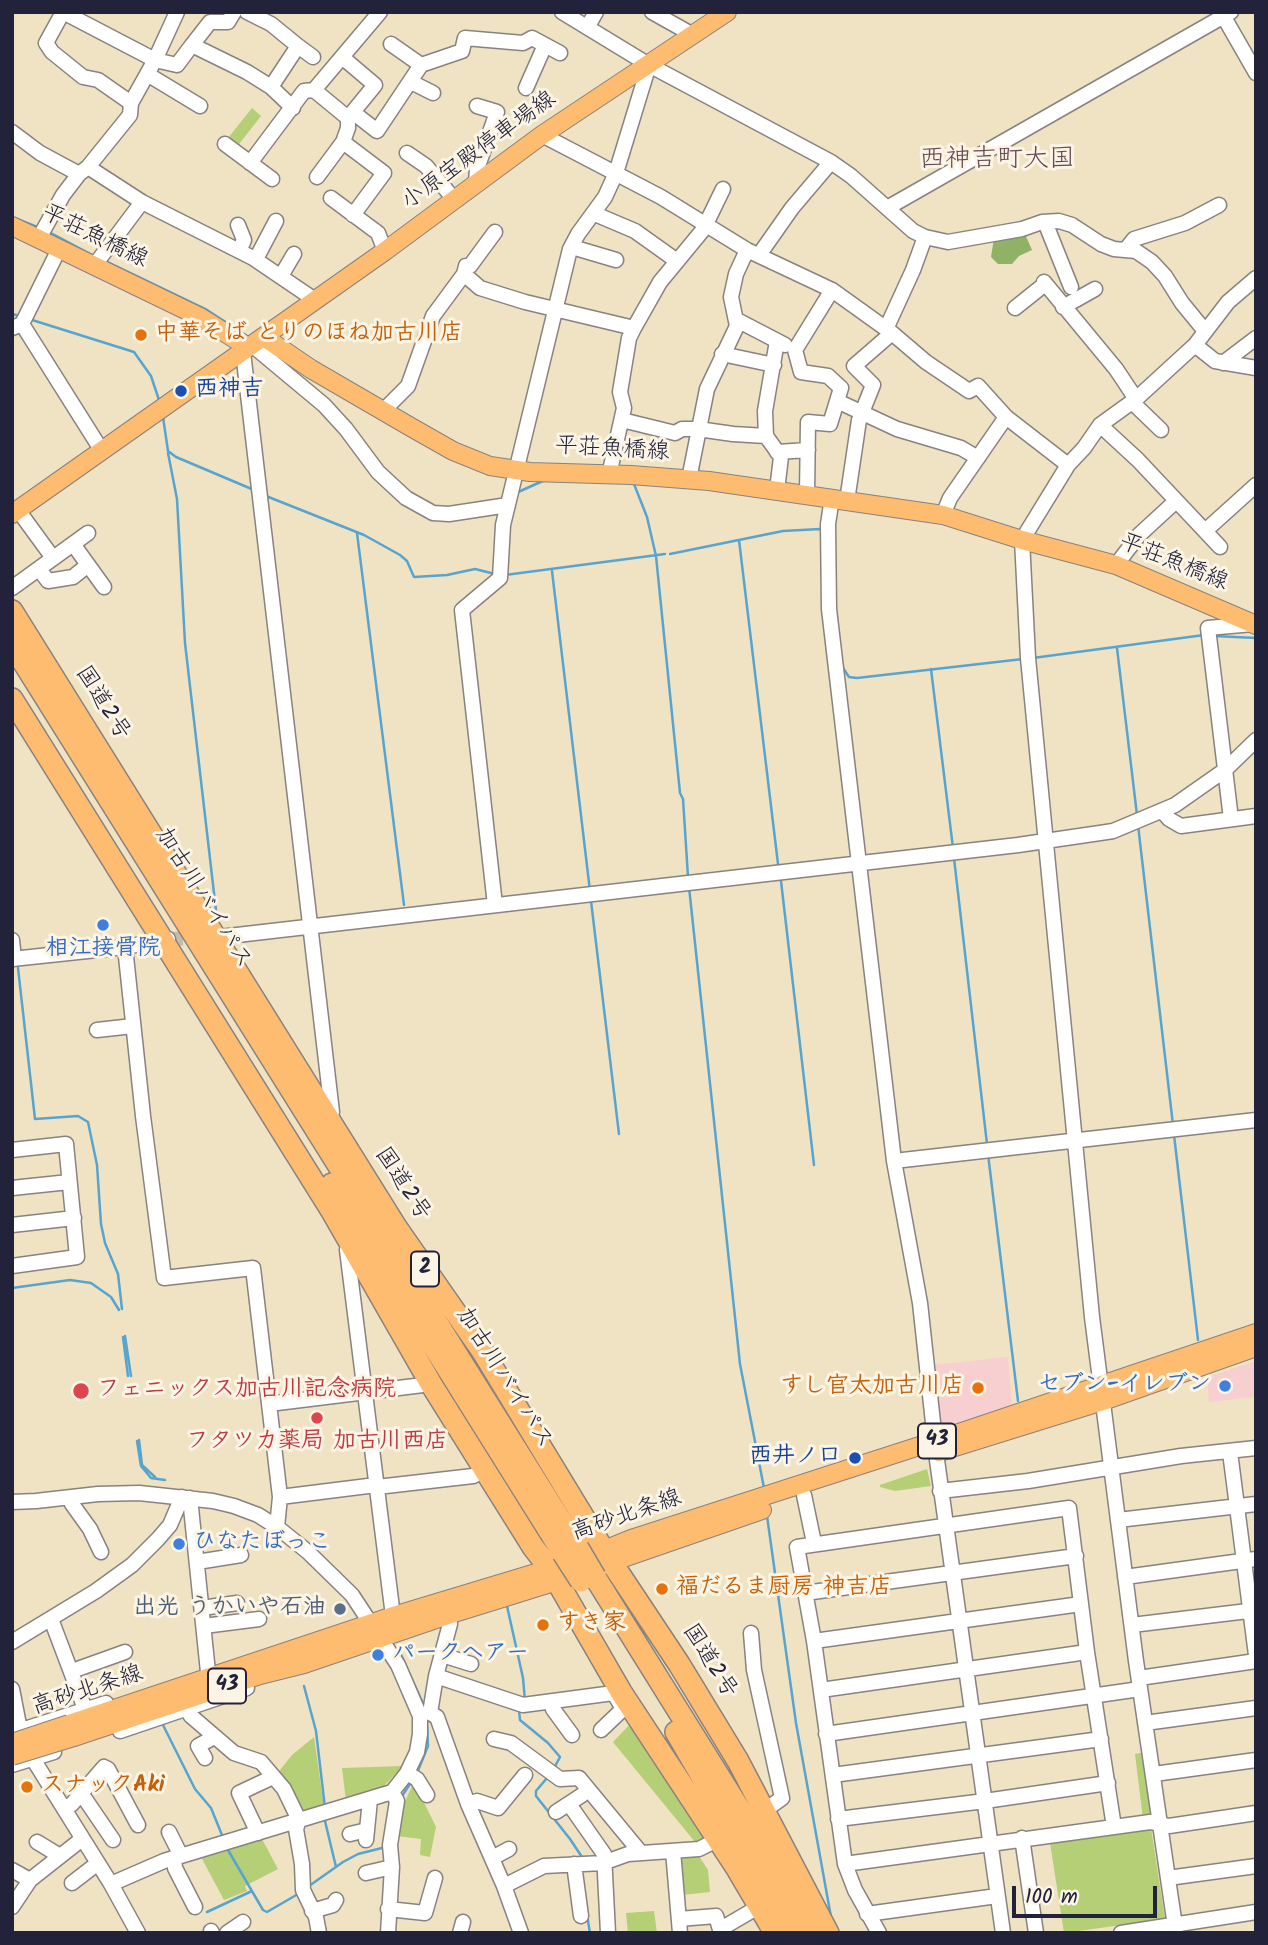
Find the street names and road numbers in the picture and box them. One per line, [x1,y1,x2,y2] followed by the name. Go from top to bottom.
[397,87,563,217] street label: 小原宝殿停車場線
[36,200,152,276] street label: 平荘魚橋線
[554,434,670,468] street label: 平荘魚橋線
[1115,530,1231,598] street label: 平荘魚橋線
[67,662,135,746] street label: 国道2号
[148,823,256,975] street label: 加古川バイパス
[367,1143,435,1227] street label: 国道2号
[411,1252,439,1286] road number: 2
[449,1303,557,1455] street label: 加古川バイパス
[918,1424,956,1458] road number: 43
[568,1485,686,1549] street label: 高砂北条線
[674,1620,742,1704] street label: 国道2号
[29,1661,147,1723] street label: 高砂北条線
[208,1668,246,1704] road number: 43

